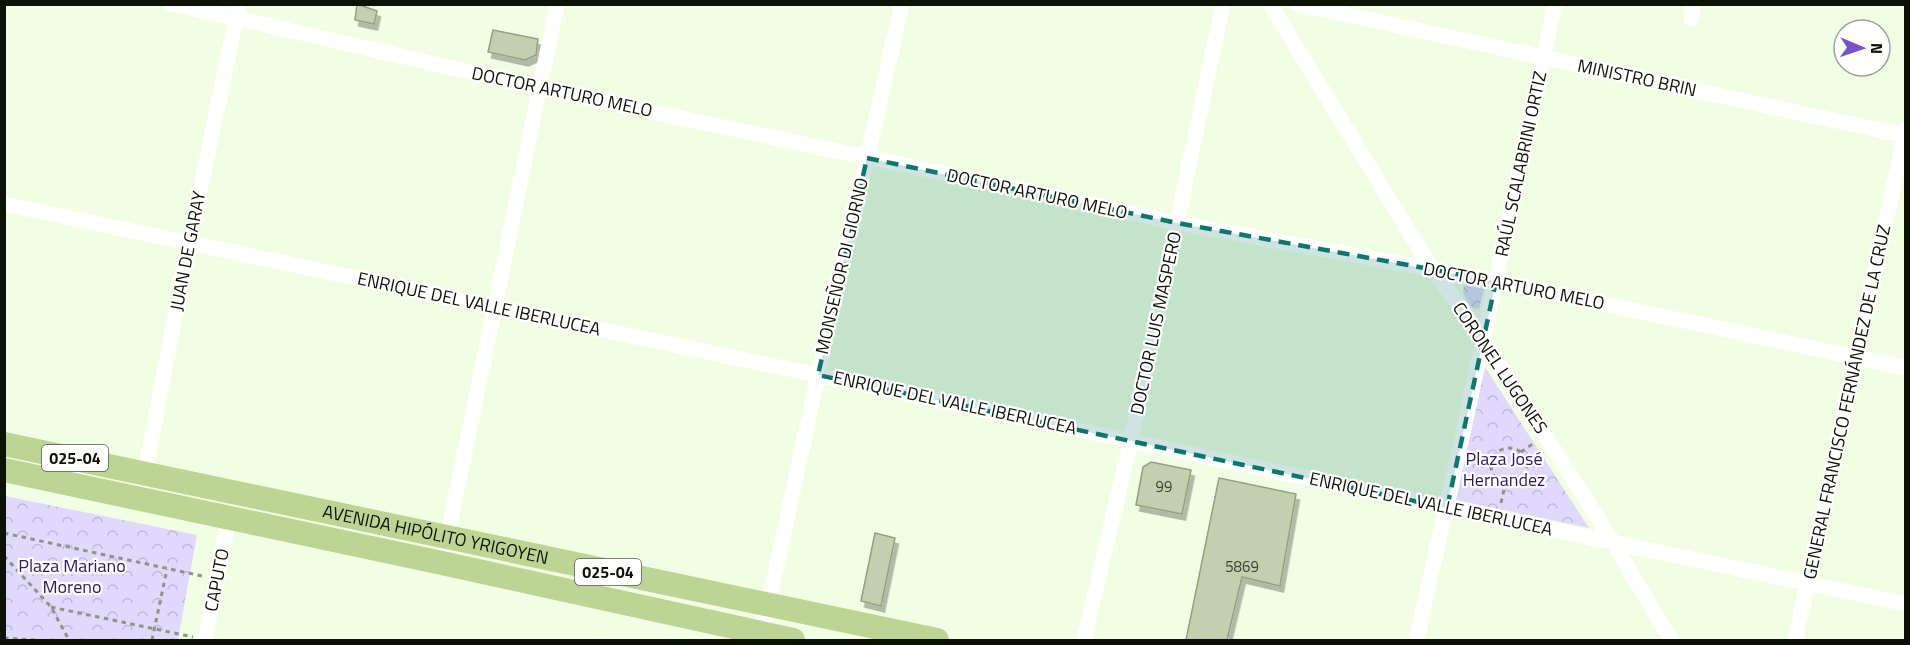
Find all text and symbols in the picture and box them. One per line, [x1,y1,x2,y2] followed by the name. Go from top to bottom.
[1832,18,1892,78] north arrow
[1865,43,1889,54] text: N
[1575,52,1699,103] street label: MINISTRO BRIN
[469,59,655,124] street label: DOCTOR ARTURO MELO
[1488,69,1553,259] street label: RAÚL SCALABRINI ORTIZ
[944,161,1130,226] street label: DOCTOR ARTURO MELO
[808,175,875,357] street label: MONSEÑOR DI GIORNO
[163,188,212,313] street label: JUAN DE GARAY
[1796,222,1897,582] street label: GENERAL FRANCISCO FERNÁNDEZ DE LA CRUZ
[1123,229,1188,417] street label: DOCTOR LUIS MASPERO
[1421,255,1607,316] street label: DOCTOR ARTURO MELO
[355,265,603,343] street label: ENRIQUE DEL VALLE IBERLUCEA
[1446,296,1555,439] street label: CORONEL LUGONES
[831,364,1079,442] street label: ENRIQUE DEL VALLE IBERLUCEA
[42,445,108,471] road number: 025-04
[1463,445,1545,493] park label: Plaza José Hernandez
[1307,465,1555,543] street label: ENRIQUE DEL VALLE IBERLUCEA
[1156,475,1172,498] house number: 99
[320,497,551,571] street label: AVENIDA HIPÓLITO YRIGOYEN
[197,546,236,614] street label: CAPUTO
[18,552,126,600] park label: Plaza Mariano Moreno
[1225,555,1259,578] house number: 5869
[575,559,641,585] road number: 025-04

